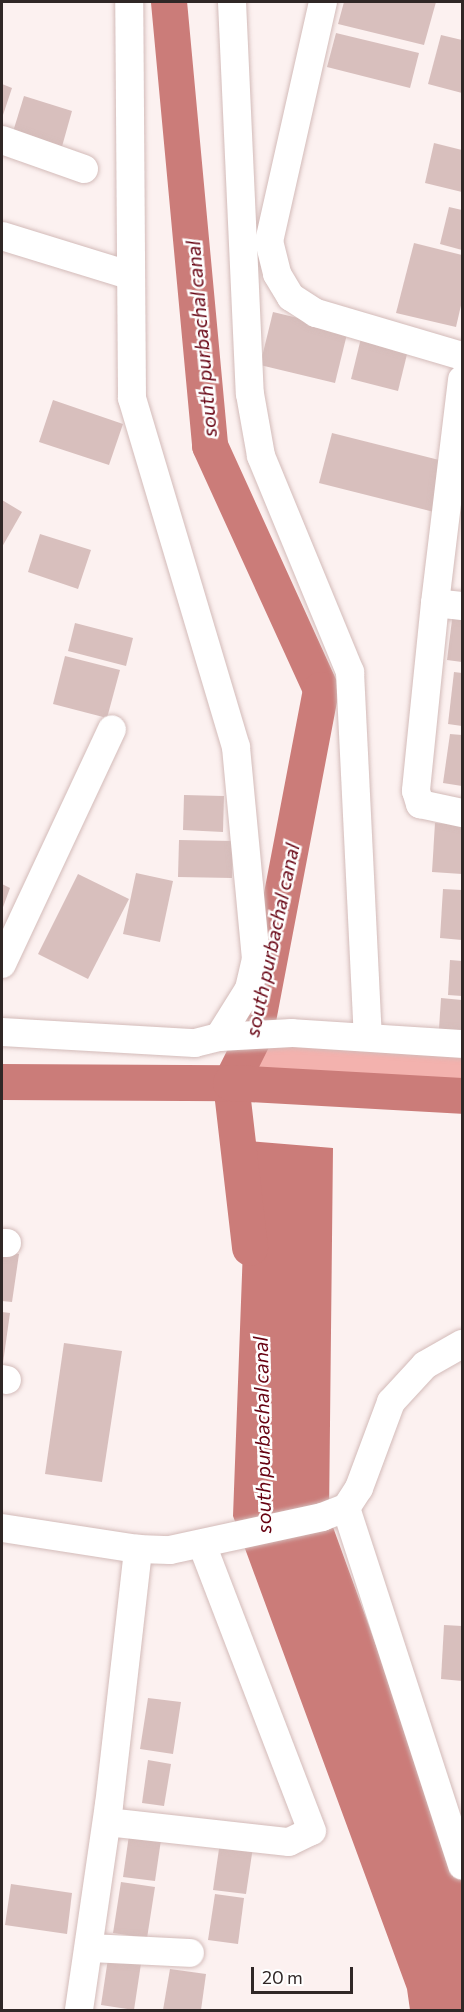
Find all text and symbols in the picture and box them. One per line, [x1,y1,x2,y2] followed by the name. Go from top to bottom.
[180,240,222,438] water label: south purbachal canal
[240,841,304,1039] water label: south purbachal canal
[248,1336,276,1534] water label: south purbachal canal
[254,1955,356,1993] scale bar
[262,1966,303,1988] text: 20 m

